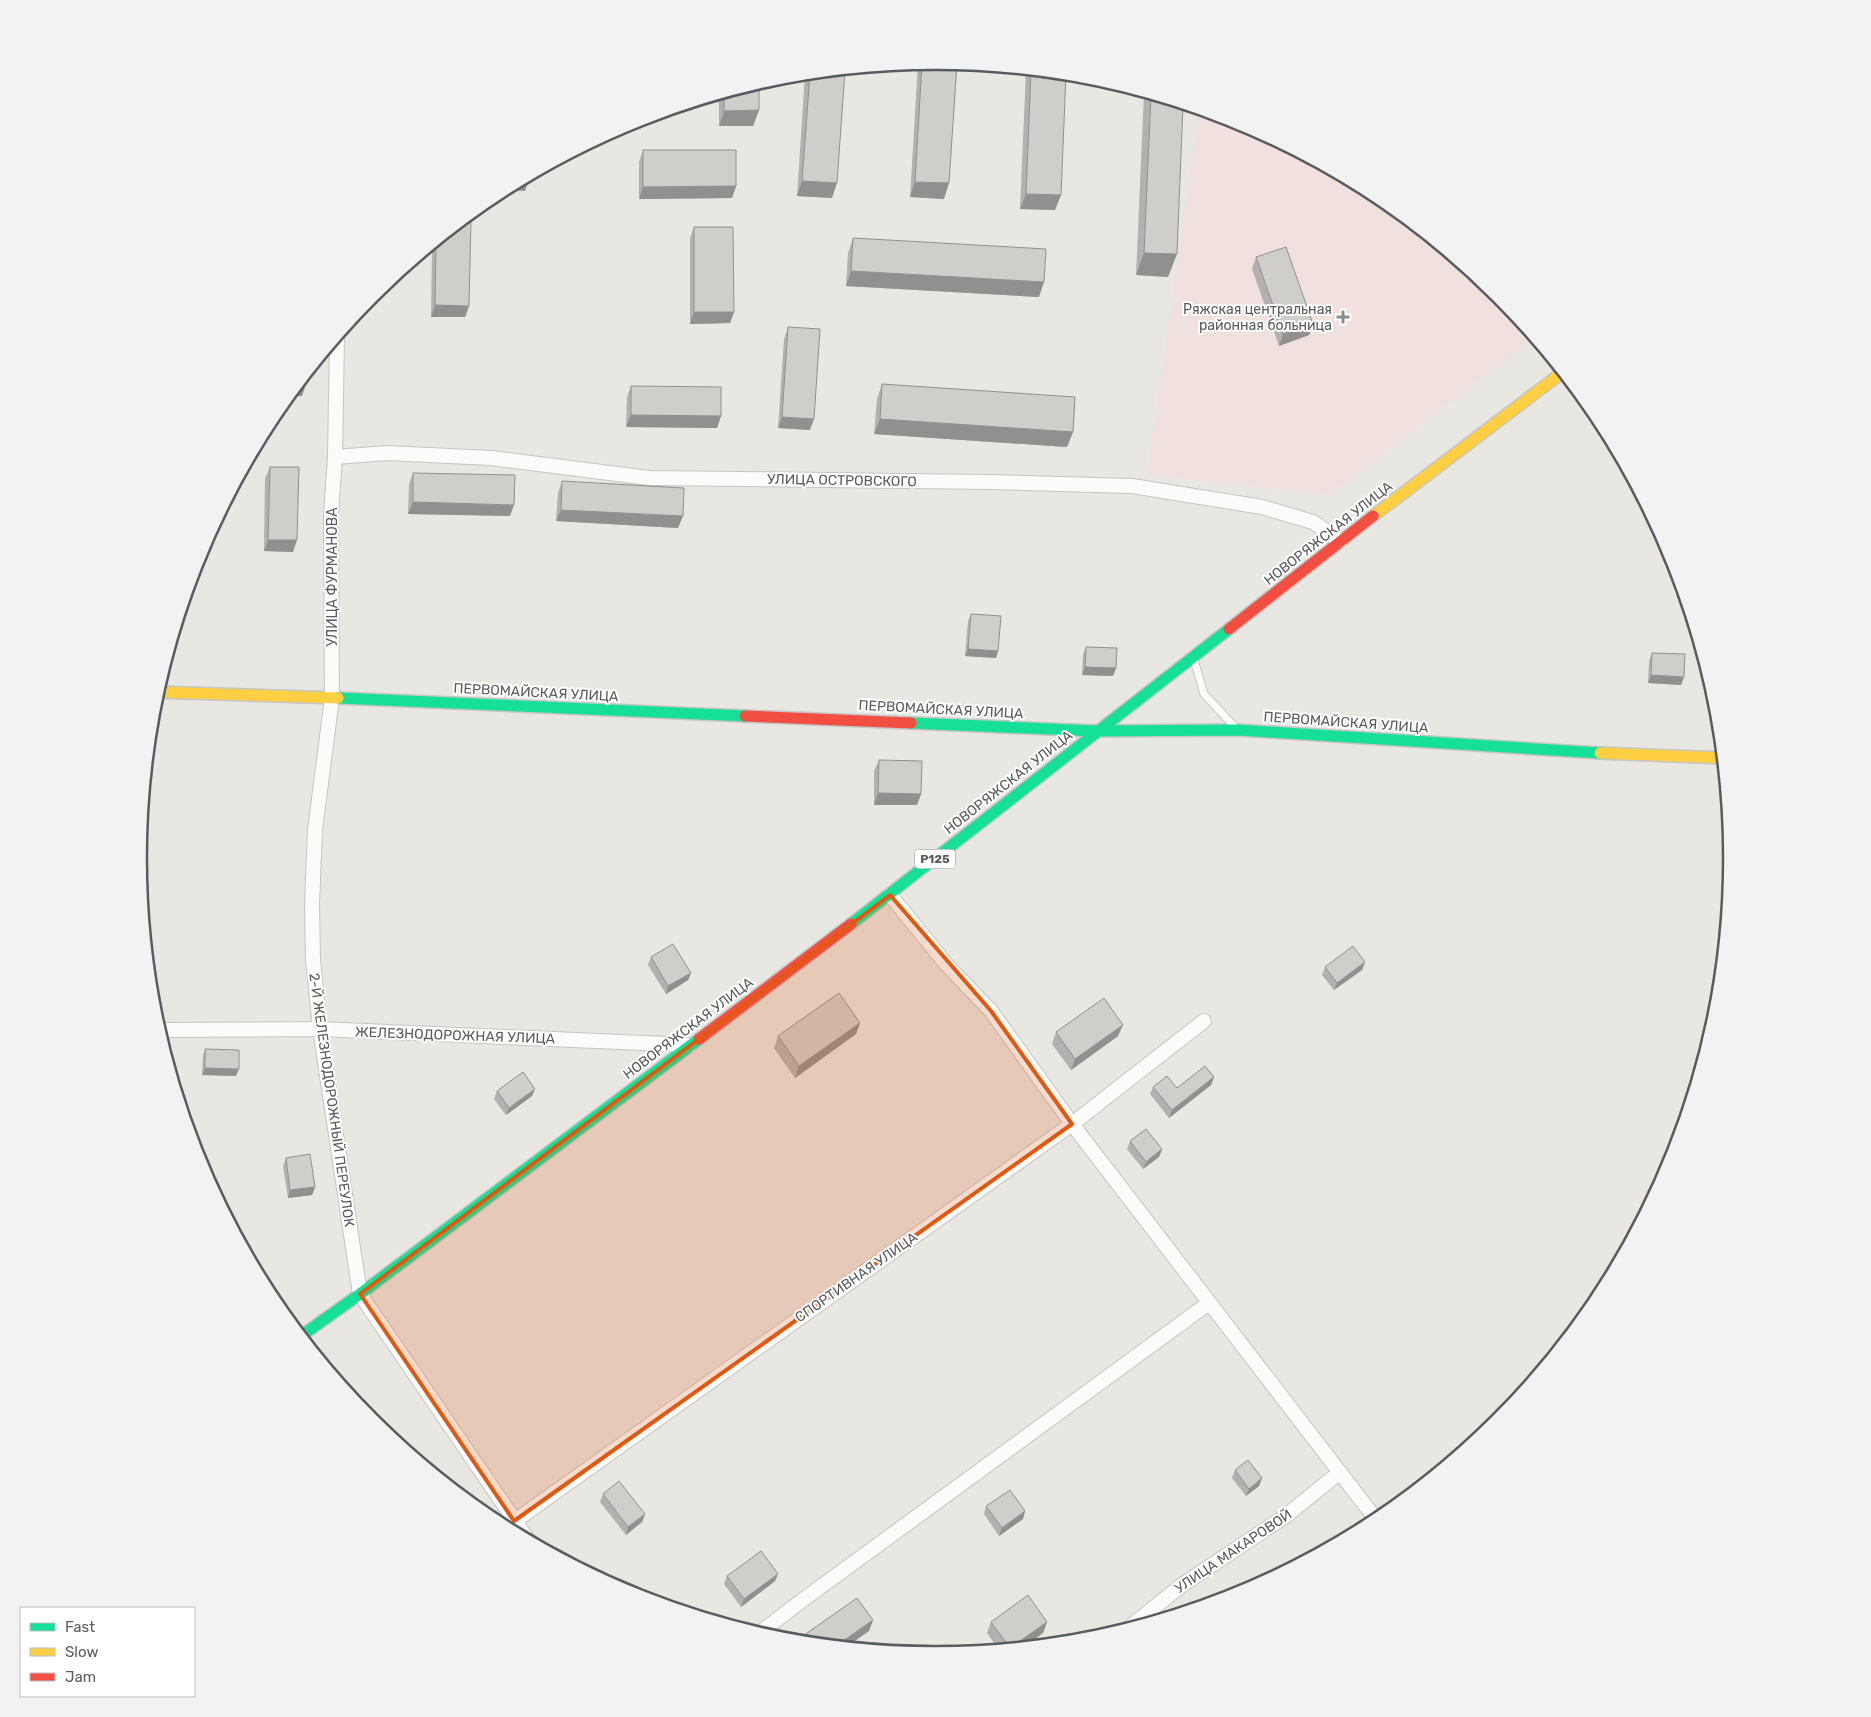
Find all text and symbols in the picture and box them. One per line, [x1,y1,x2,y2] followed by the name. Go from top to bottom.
[1183,301,1332,334] place label: Ряжская центральная районная больница
[1336,310,1350,324] marker: Ряжская центральная районная больница
[767,471,917,490] street label: УЛИЦА ОСТРОВСКОГО
[1261,478,1396,589] street label: НОВОРЯЖСКАЯ УЛИЦА
[324,507,341,647] street label: УЛИЦА ФУРМАНОВА
[453,679,620,705] street label: ПЕРВОМАЙСКАЯ УЛИЦА
[858,696,1025,722] street label: ПЕРВОМАЙСКАЯ УЛИЦА
[1263,707,1430,737] street label: ПЕРВОМАЙСКАЯ УЛИЦА
[941,727,1076,838] street label: НОВОРЯЖСКАЯ УЛИЦА
[915,850,955,869] road number: Р125
[305,972,359,1228] street label: 2-Й ЖЕЛЕЗНОДОРОЖНЫЙ ПЕРЕУЛОК
[620,974,757,1083] street label: НОВОРЯЖСКАЯ УЛИЦА
[355,1024,556,1048] street label: ЖЕЛЕЗНОДОРОЖНАЯ УЛИЦА
[792,1228,921,1326] street label: СПОРТИВНАЯ УЛИЦА
[1171,1505,1295,1597] street label: УЛИЦА МАКАРОВОЙ
[20,1607,195,1697] legend
[65,1618,95,1636] text: Fast
[65,1643,98,1661] text: Slow
[65,1668,96,1686] text: Jam

